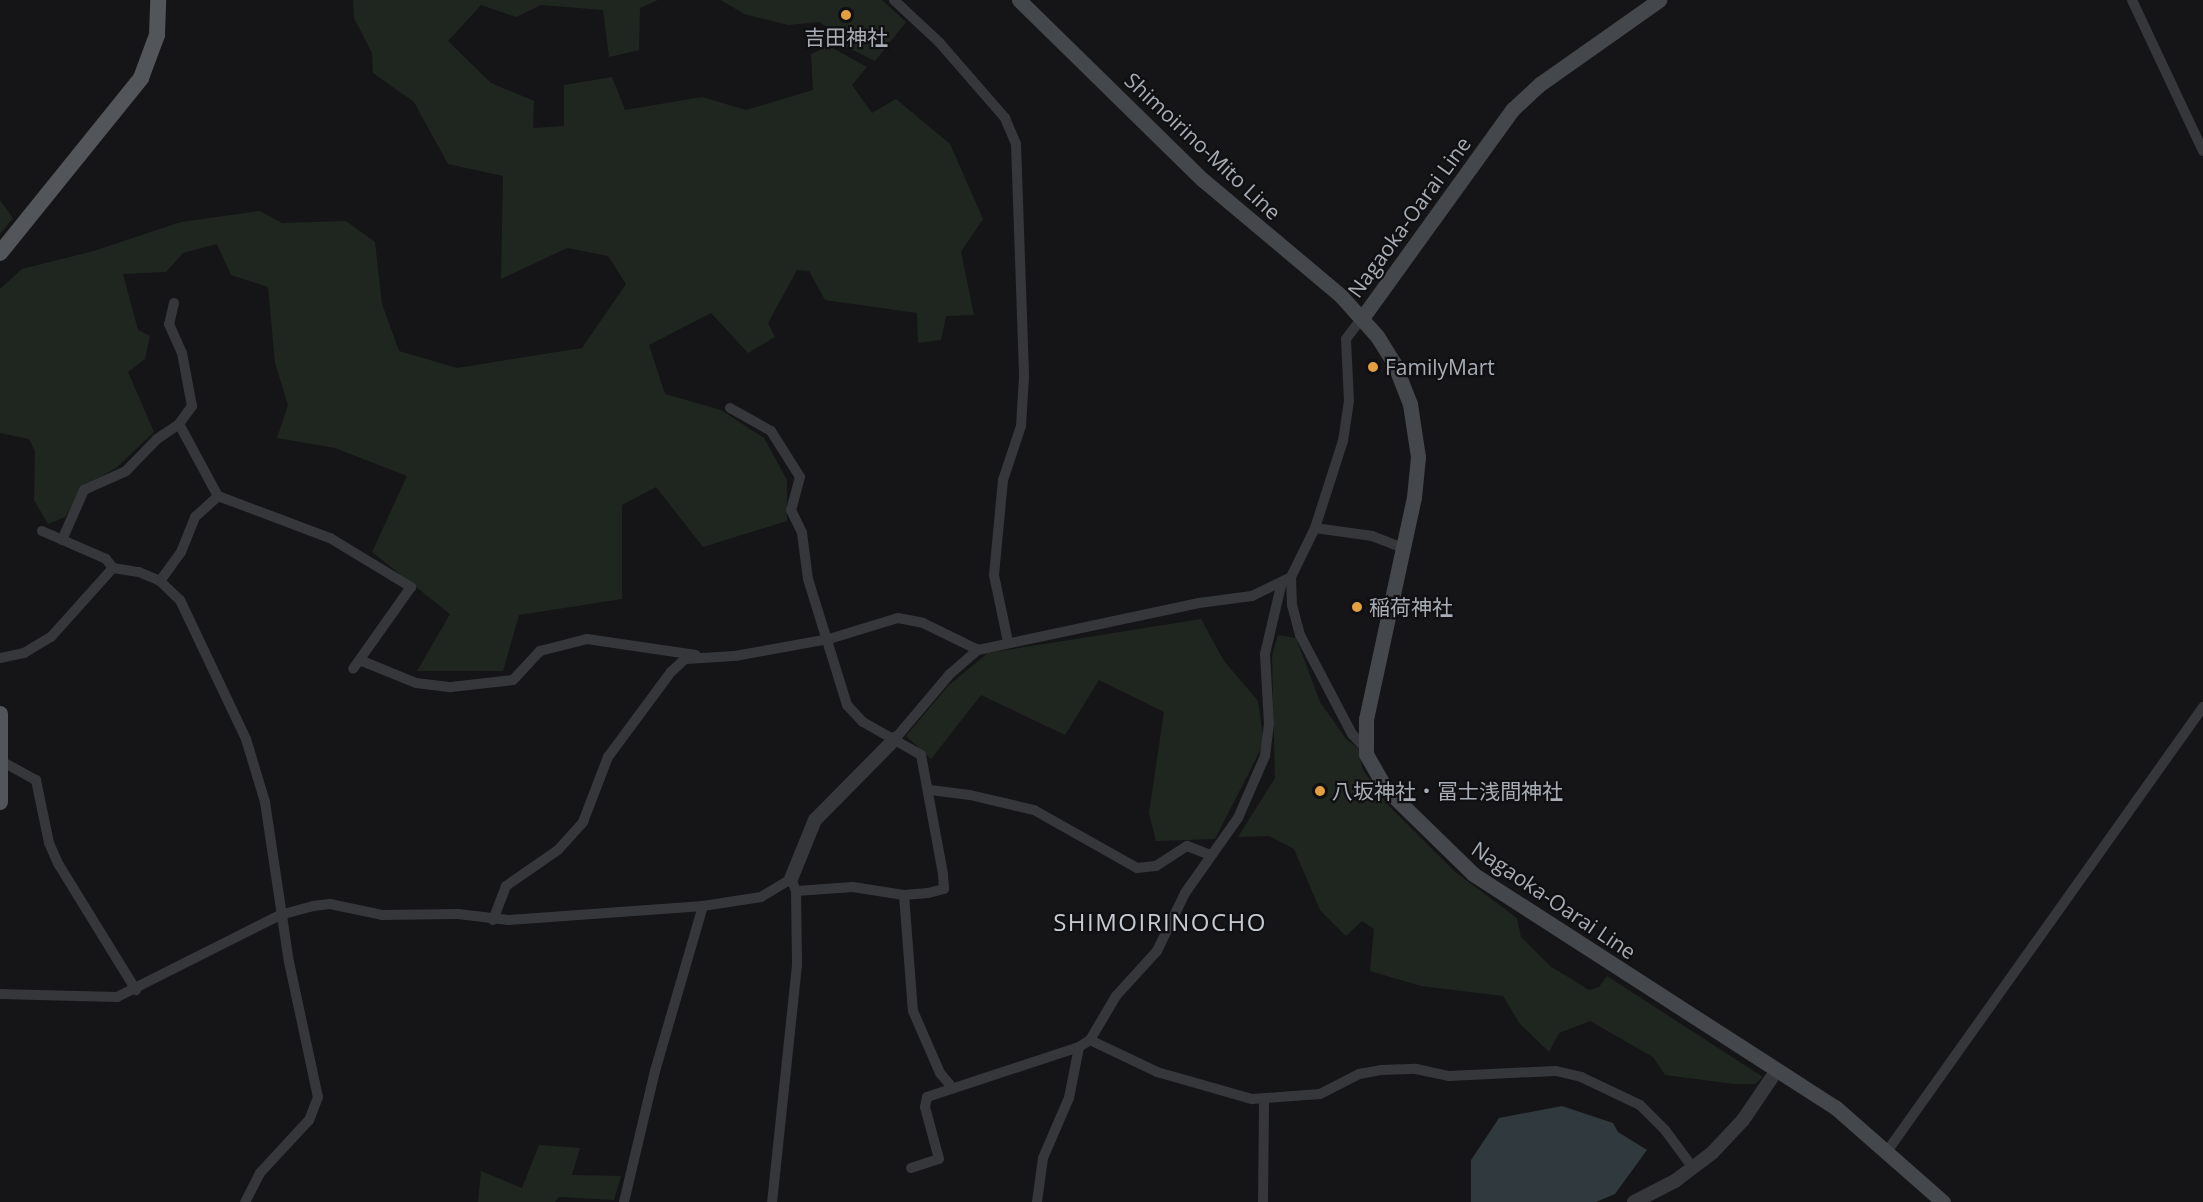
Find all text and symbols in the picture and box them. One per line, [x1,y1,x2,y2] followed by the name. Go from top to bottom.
[839,8,853,22] marker: 吉田神社
[804,24,888,50] place label: 吉田神社
[1120,67,1286,225] street label: Shimoirino-Mito Line
[1342,132,1476,302] street label: Nagaoka-Oarai Line
[1385,354,1495,380] place label: FamilyMart
[1366,360,1380,374] marker: FamilyMart
[1369,594,1453,620] place label: 稲荷神社
[1350,600,1364,614] marker: 稲荷神社
[1332,778,1563,804] place label: 八坂神社・冨士浅間神社
[1313,784,1327,798] marker: 八坂神社・冨士浅間神社
[1467,836,1641,964] street label: Nagaoka-Oarai Line
[1053,908,1267,936] district label: SHIMOIRINOCHO

